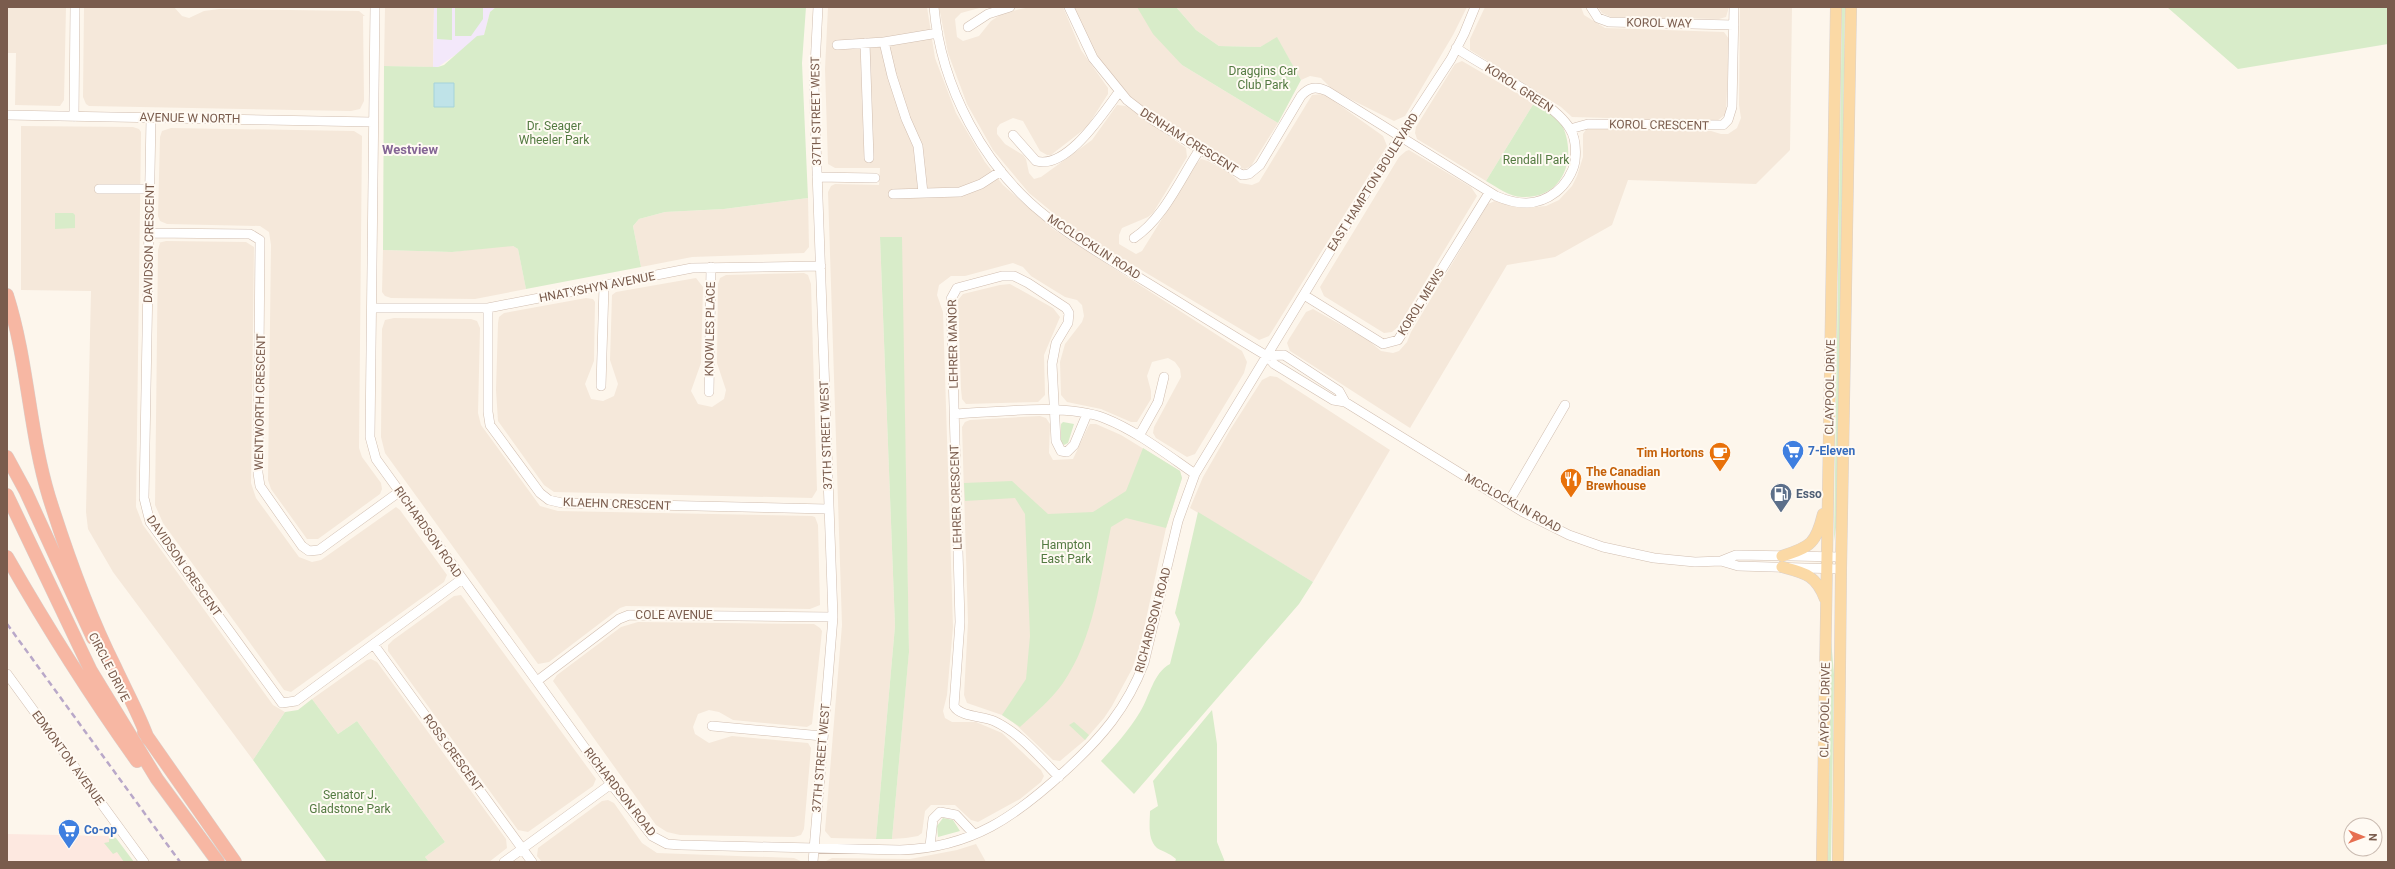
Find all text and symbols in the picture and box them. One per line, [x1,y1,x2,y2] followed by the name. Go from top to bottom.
[1626,15,1693,31] street label: KOROL WAY
[808,56,824,166] street label: 37TH STREET WEST
[1482,61,1556,115] street label: KOROL GREEN
[1229,64,1297,92] park label: Draggins Car Club Park
[1138,105,1240,177] street label: DENHAM CRESCENT
[139,110,241,126] street label: AVENUE W NORTH
[1325,110,1421,254] street label: EAST HAMPTON BOULEVARD
[1609,117,1709,133] street label: KOROL CRESCENT
[519,119,590,147] park label: Dr. Seager Wheeler Park
[382,142,438,157] district label: Westview
[1503,153,1570,167] park label: Rendall Park
[141,183,157,303] street label: DAVIDSON CRESCENT
[1045,212,1143,282] street label: MCCLOCKLIN ROAD
[1395,266,1447,338] street label: KOROL MEWS
[538,269,656,305] street label: HNATYSHYN AVENUE
[702,281,718,377] street label: KNOWLES PLACE
[945,299,961,389] street label: LEHRER MANOR
[252,333,268,471] street label: WENTWORTH CRESCENT
[1822,339,1838,435] street label: CLAYPOOL DRIVE
[817,380,835,490] street label: 37TH STREET WEST
[1780,438,1806,471] supermarket icon: 7-Eleven
[1707,440,1733,473] cafe icon: Tim Hortons
[947,444,965,550] street label: LEHRER CRESCENT
[1808,444,1855,458] place label: 7-Eleven
[1637,446,1704,460] place label: Tim Hortons
[1586,465,1660,493] place label: The Canadian Brewhouse
[1558,466,1584,499] restaurant icon: The Canadian Brewhouse
[1462,471,1564,535] street label: MCCLOCKLIN ROAD
[1768,481,1794,514] fuel station icon: Esso
[391,484,465,581] street label: RICHARDSON ROAD
[1796,487,1822,501] place label: Esso
[563,495,671,513] street label: KLAEHN CRESCENT
[144,513,224,619] street label: DAVIDSON CRESCENT
[1041,538,1092,566] park label: Hampton East Park
[1132,566,1174,674] street label: RICHARDSON ROAD
[635,608,713,622] street label: COLE AVENUE
[86,630,132,704] street label: CIRCLE DRIVE
[1817,662,1833,758] street label: CLAYPOOL DRIVE
[809,703,833,813] street label: 37TH STREET WEST
[29,708,107,808] street label: EDMONTON AVENUE
[420,712,486,794] street label: ROSS CRESCENT
[581,745,659,839] street label: RICHARDSON ROAD
[309,788,392,816] park label: Senator J. Gladstone Park
[56,817,82,850] supermarket icon: Co-op
[2343,817,2383,857] north arrow
[84,823,117,837] place label: Co-op
[2366,833,2379,841] text: N

